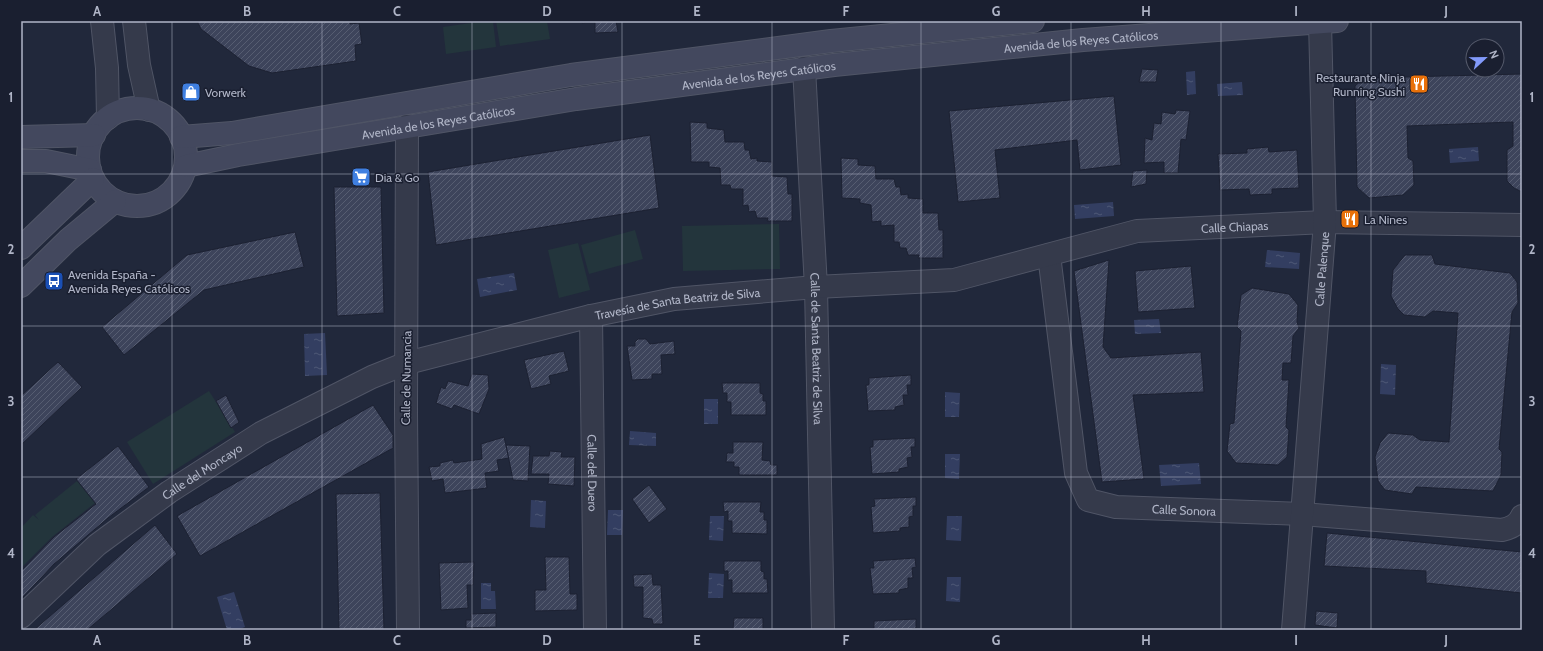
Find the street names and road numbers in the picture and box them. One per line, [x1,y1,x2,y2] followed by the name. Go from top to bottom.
[1003,27,1159,55] street label: Avenida de los Reyes Católicos
[681,57,836,92] street label: Avenida de los Reyes Católicos
[361,102,516,142] street label: Avenida de los Reyes Católicos
[1201,217,1269,235] street label: Calle Chiapas
[1311,231,1332,307] street label: Calle Palenque
[808,272,826,425] street label: Calle de Santa Beatriz de Silva
[594,284,761,323] street label: Travesía de Santa Beatriz de Silva
[398,330,414,425] street label: Calle de Numancia
[585,434,601,512] street label: Calle del Duero
[159,440,245,502] street label: Calle del Moncayo
[1152,501,1216,518] street label: Calle Sonora

